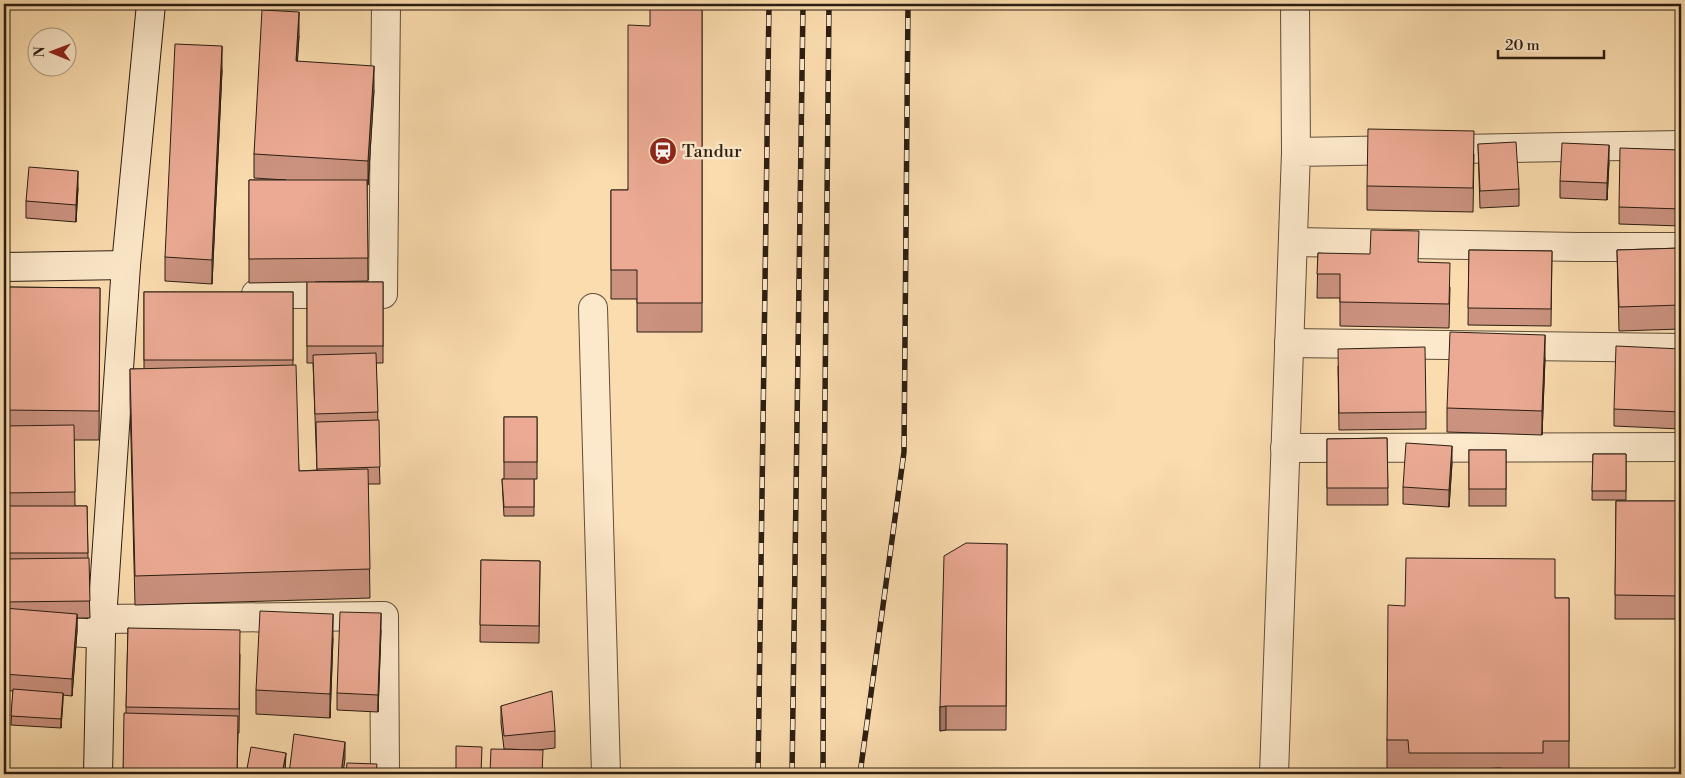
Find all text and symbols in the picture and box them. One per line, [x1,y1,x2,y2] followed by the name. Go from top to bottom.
[28,28,78,78] north arrow
[1498,28,1604,60] scale bar
[1505,36,1540,55] text: 20 m
[31,46,49,57] text: N
[648,136,678,166] station icon: Tandur
[682,140,742,163] place label: Tandur

